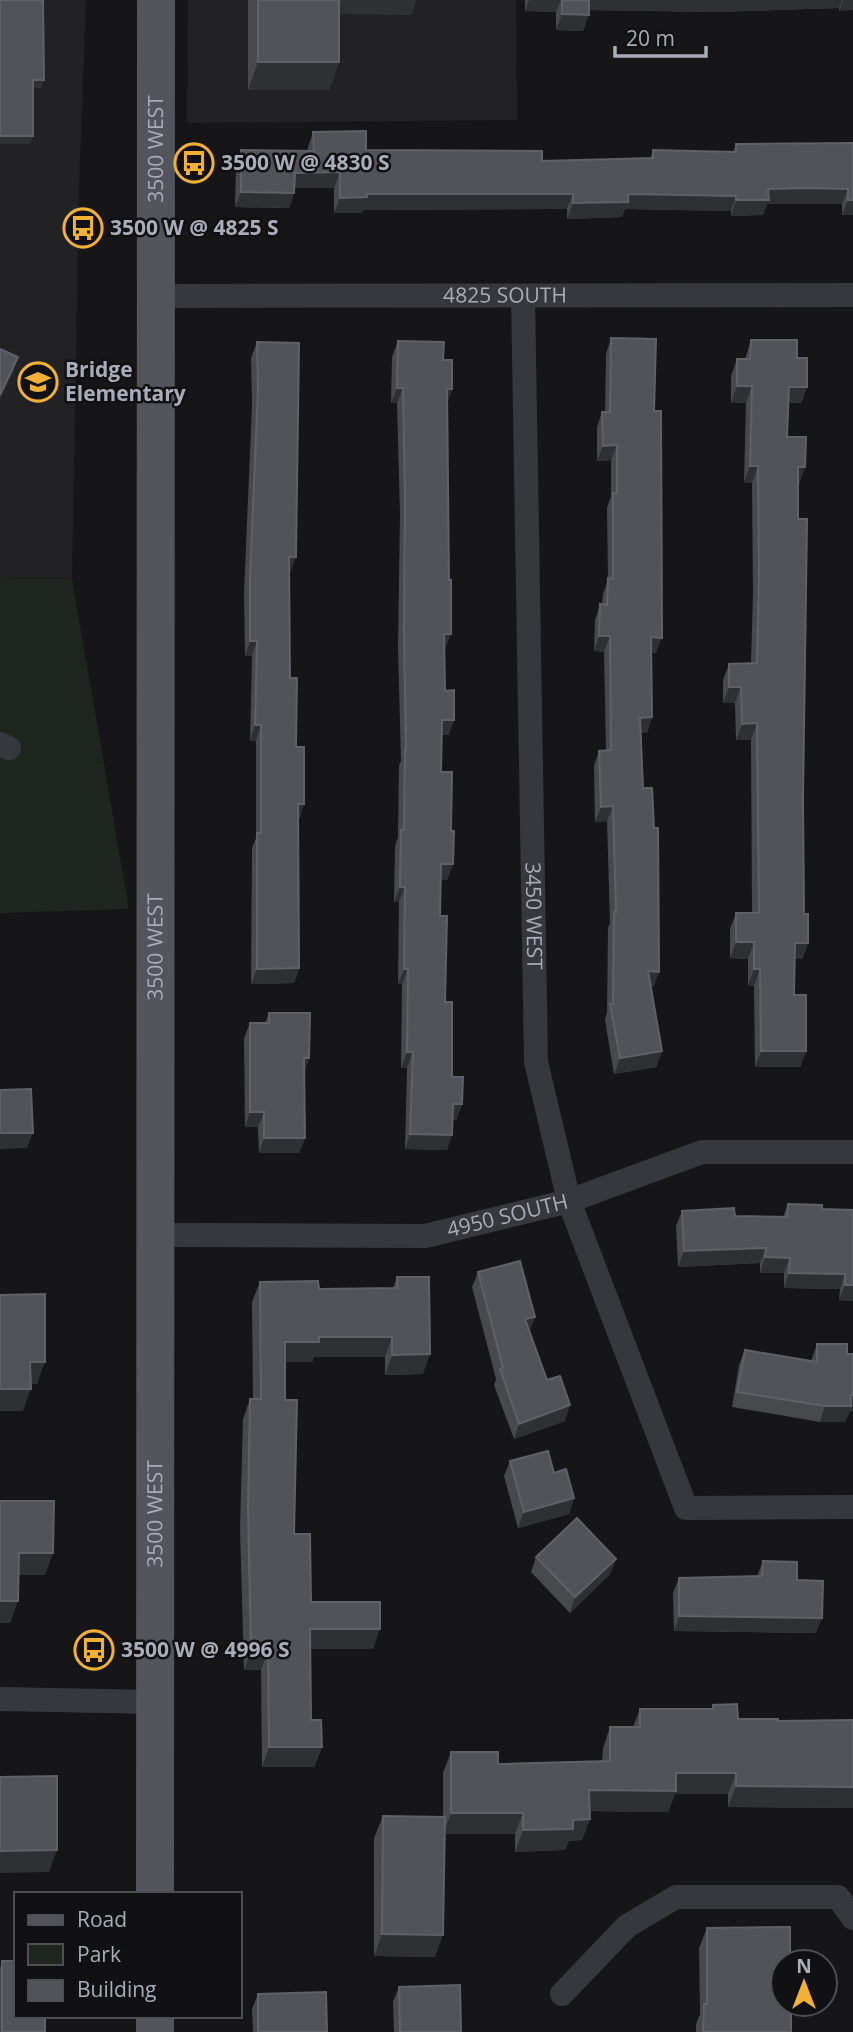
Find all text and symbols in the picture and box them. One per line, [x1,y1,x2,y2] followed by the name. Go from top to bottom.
[615,14,706,58] scale bar
[626,24,675,52] text: 20 m
[141,95,169,203] street label: 3500 WEST
[173,142,215,184] bus stop icon: 3500 W @ 4830 S
[221,148,390,176] place label: 3500 W @ 4830 S
[62,207,104,249] bus stop icon: 3500 W @ 4825 S
[110,213,279,241] place label: 3500 W @ 4825 S
[443,280,567,309] street label: 4825 SOUTH
[65,355,186,407] place label: Bridge Elementary
[17,361,59,403] school or university icon: Bridge Elementary
[520,862,549,970] street label: 3450 WEST
[140,893,169,1001] street label: 3500 WEST
[444,1187,571,1243] street label: 4950 SOUTH
[140,1460,168,1568] street label: 3500 WEST
[73,1629,115,1671] bus stop icon: 3500 W @ 4996 S
[121,1635,290,1663] place label: 3500 W @ 4996 S
[14,1892,242,2018] legend
[77,1905,127,1933] text: Road
[77,1940,121,1968] text: Park
[769,1948,839,2018] north arrow
[796,1953,812,1979] text: N
[77,1975,156,2003] text: Building

